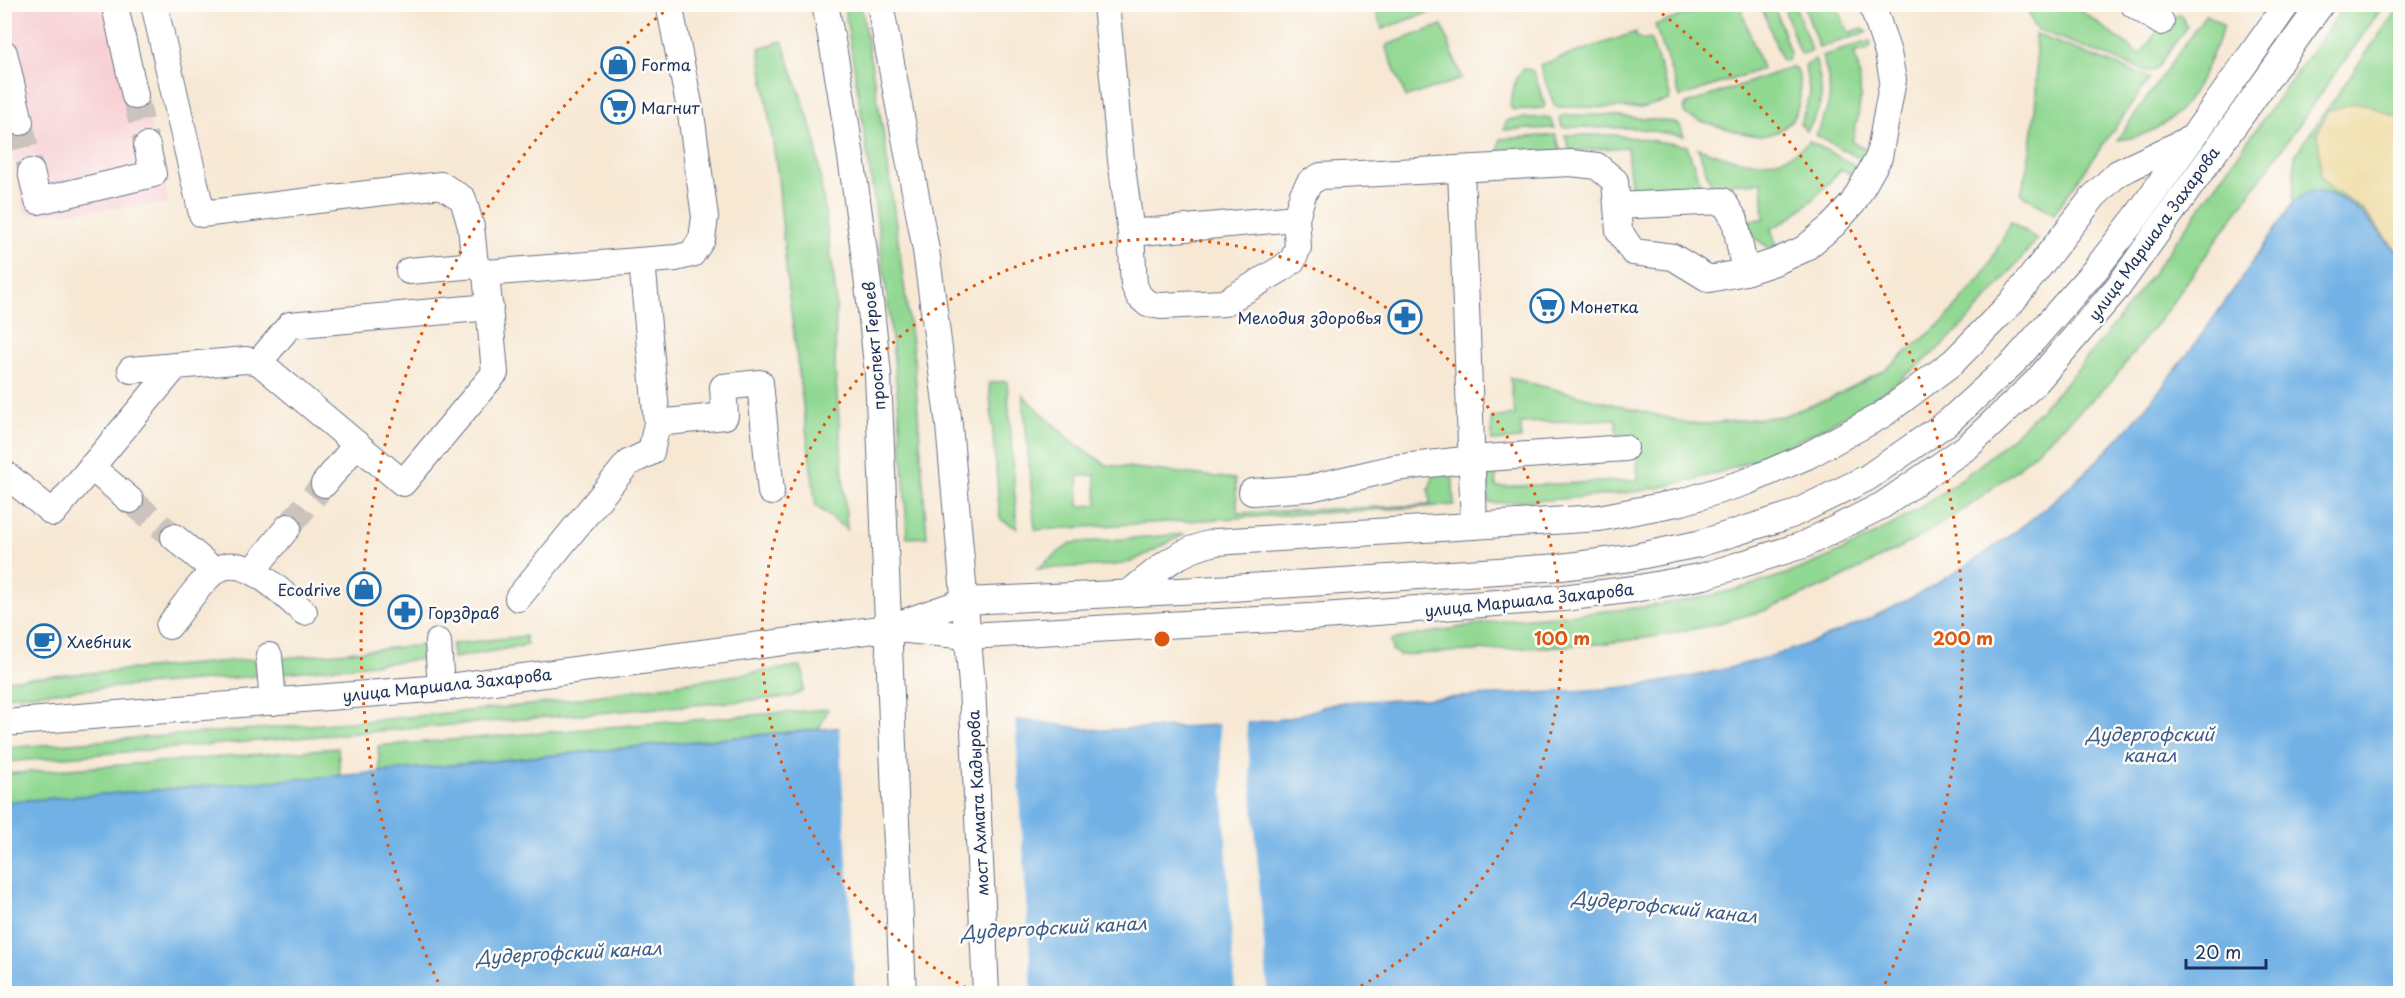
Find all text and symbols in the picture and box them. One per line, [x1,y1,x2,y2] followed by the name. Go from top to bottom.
[600,46,636,82] shop icon: Forma
[641,52,691,76] place label: Forma
[600,89,636,125] supermarket icon: Магнит
[641,95,701,119] place label: Магнит
[2082,141,2225,325] street label: улица Маршала Захарова
[855,281,891,411] street label: проспект Героев
[1529,288,1565,324] supermarket icon: Монетка
[1570,294,1639,318] place label: Монетка
[1387,299,1423,335] pharmacy icon: Мелодия здоровья
[1238,305,1382,329] place label: Мелодия здоровья
[346,571,382,607] shop icon: Ecodrive
[1423,576,1635,622] street label: улица Маршала Захарова
[278,577,341,601] place label: Ecodrive
[387,594,423,630] pharmacy icon: Горздрав
[428,600,499,624] place label: Горздрав
[26,623,62,659] cafe icon: Хлебник
[1534,624,1590,651] text: 100 m
[1933,624,1993,651] text: 200 m
[67,629,132,653] place label: Хлебник
[1152,629,1172,649] centre of rings
[341,661,553,707] street label: улица Маршала Захарова
[960,709,994,897] street label: мост Ахмата Кадырова
[2084,720,2216,768] water label: Дудергофский канал
[1569,883,1759,929] water label: Дудергофский канал
[959,909,1148,945] water label: Дудергофский канал
[2186,932,2266,970] scale bar
[474,934,663,970] water label: Дудергофский канал
[2195,938,2241,965] text: 20 m

